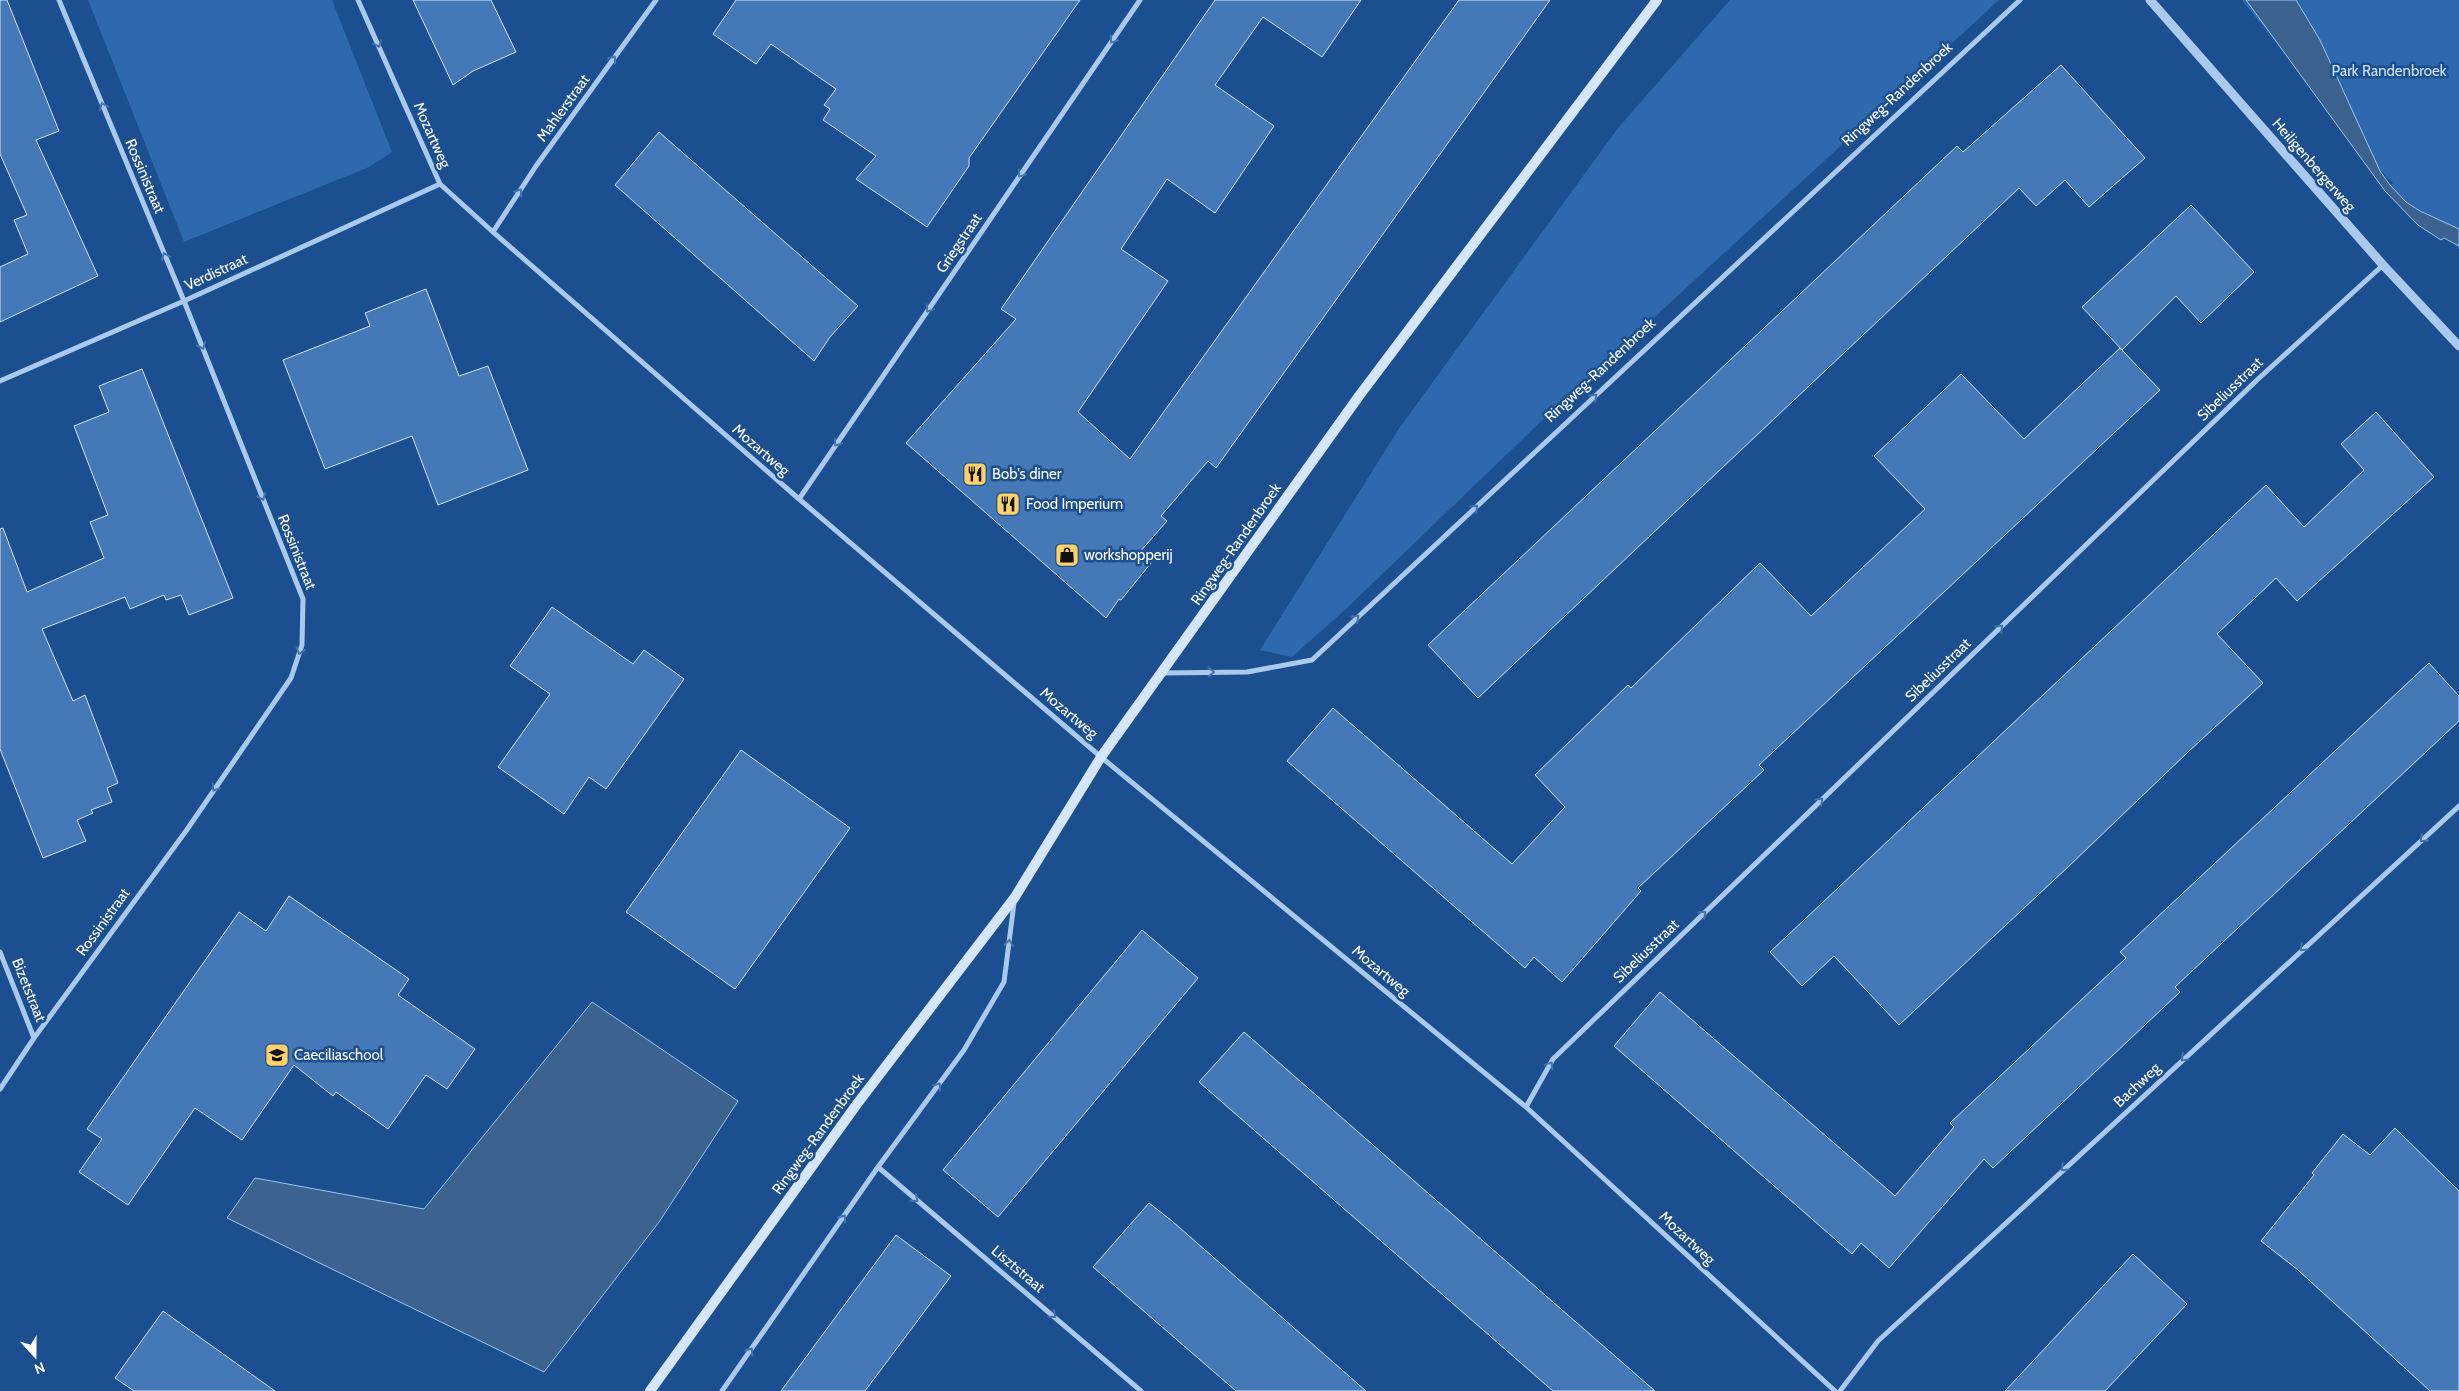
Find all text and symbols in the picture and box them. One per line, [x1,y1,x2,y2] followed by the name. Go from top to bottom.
[1110,34,1119,44] one-way arrow
[1838,38,1956,150] street label: Ringweg-Randenbroek
[372,39,383,48] one-way arrow
[607,55,616,65] one-way arrow
[2332,62,2447,80] park label: Park Randenbroek
[533,71,593,145] street label: Mahlerstraat
[410,99,455,171] street label: Mozartweg
[98,102,109,111] one-way arrow
[2269,115,2360,216] street label: Heiligenbergerweg
[121,136,169,216] street label: Rossinistraat
[1018,169,1027,178] one-way arrow
[513,188,523,197] one-way arrow
[932,210,986,276] street label: Griegstraat
[182,250,250,294] street label: Verdistraat
[161,252,171,261] one-way arrow
[926,303,935,312] one-way arrow
[1541,314,1659,426] street label: Ringweg-Randenbroek
[195,341,206,350] one-way arrow
[2194,353,2266,425] street label: Sibeliusstraat
[1588,394,1597,403] one-way arrow
[729,420,794,480] street label: Mozartweg
[834,437,844,446] one-way arrow
[962,461,988,487] restaurant icon: Bob's diner
[992,465,1062,483] place label: Bob's diner
[1187,479,1285,608] street label: Ringweg-Randenbroek
[995,491,1021,517] restaurant icon: Food Imperium
[256,492,266,501] one-way arrow
[1026,495,1123,513] place label: Food Imperium
[1469,505,1478,514] one-way arrow
[274,512,320,592] street label: Rossinistraat
[1054,542,1080,568] shop icon: workshopperij
[1084,546,1173,564] place label: workshopperij
[1350,615,1359,624] one-way arrow
[1994,625,2003,634] one-way arrow
[1902,634,1974,706] street label: Sibeliusstraat
[296,647,306,655] one-way arrow
[1208,667,1215,677] one-way arrow
[1036,684,1102,743] street label: Mozartweg
[212,783,221,792] one-way arrow
[1814,798,1823,807] one-way arrow
[2420,833,2429,842] one-way arrow
[72,885,134,959] street label: Rossinistraat
[1697,911,1706,920] one-way arrow
[1610,915,1682,987] street label: Sibeliusstraat
[1003,939,1014,947] one-way arrow
[1348,942,1414,1001] street label: Mozartweg
[2300,943,2309,952] one-way arrow
[8,956,50,1024] street label: Bizetstraat
[264,1042,290,1068] school or university icon: Caeciliaschool
[294,1046,384,1064] place label: Caeciliaschool
[2180,1053,2189,1062] one-way arrow
[2110,1059,2164,1111] street label: Bachweg
[1543,1061,1553,1070] one-way arrow
[768,1070,868,1198] street label: Ringweg-Randenbroek
[932,1083,940,1092] one-way arrow
[2061,1163,2070,1172] one-way arrow
[910,1193,919,1202] one-way arrow
[1655,1208,1719,1269] street label: Mozartweg
[837,1214,846,1224] one-way arrow
[988,1241,1048,1297] street label: Lisztstraat
[1047,1309,1056,1318] one-way arrow
[10,1331,60,1381] north arrow
[744,1347,753,1357] one-way arrow
[32,1358,48,1378] text: N

